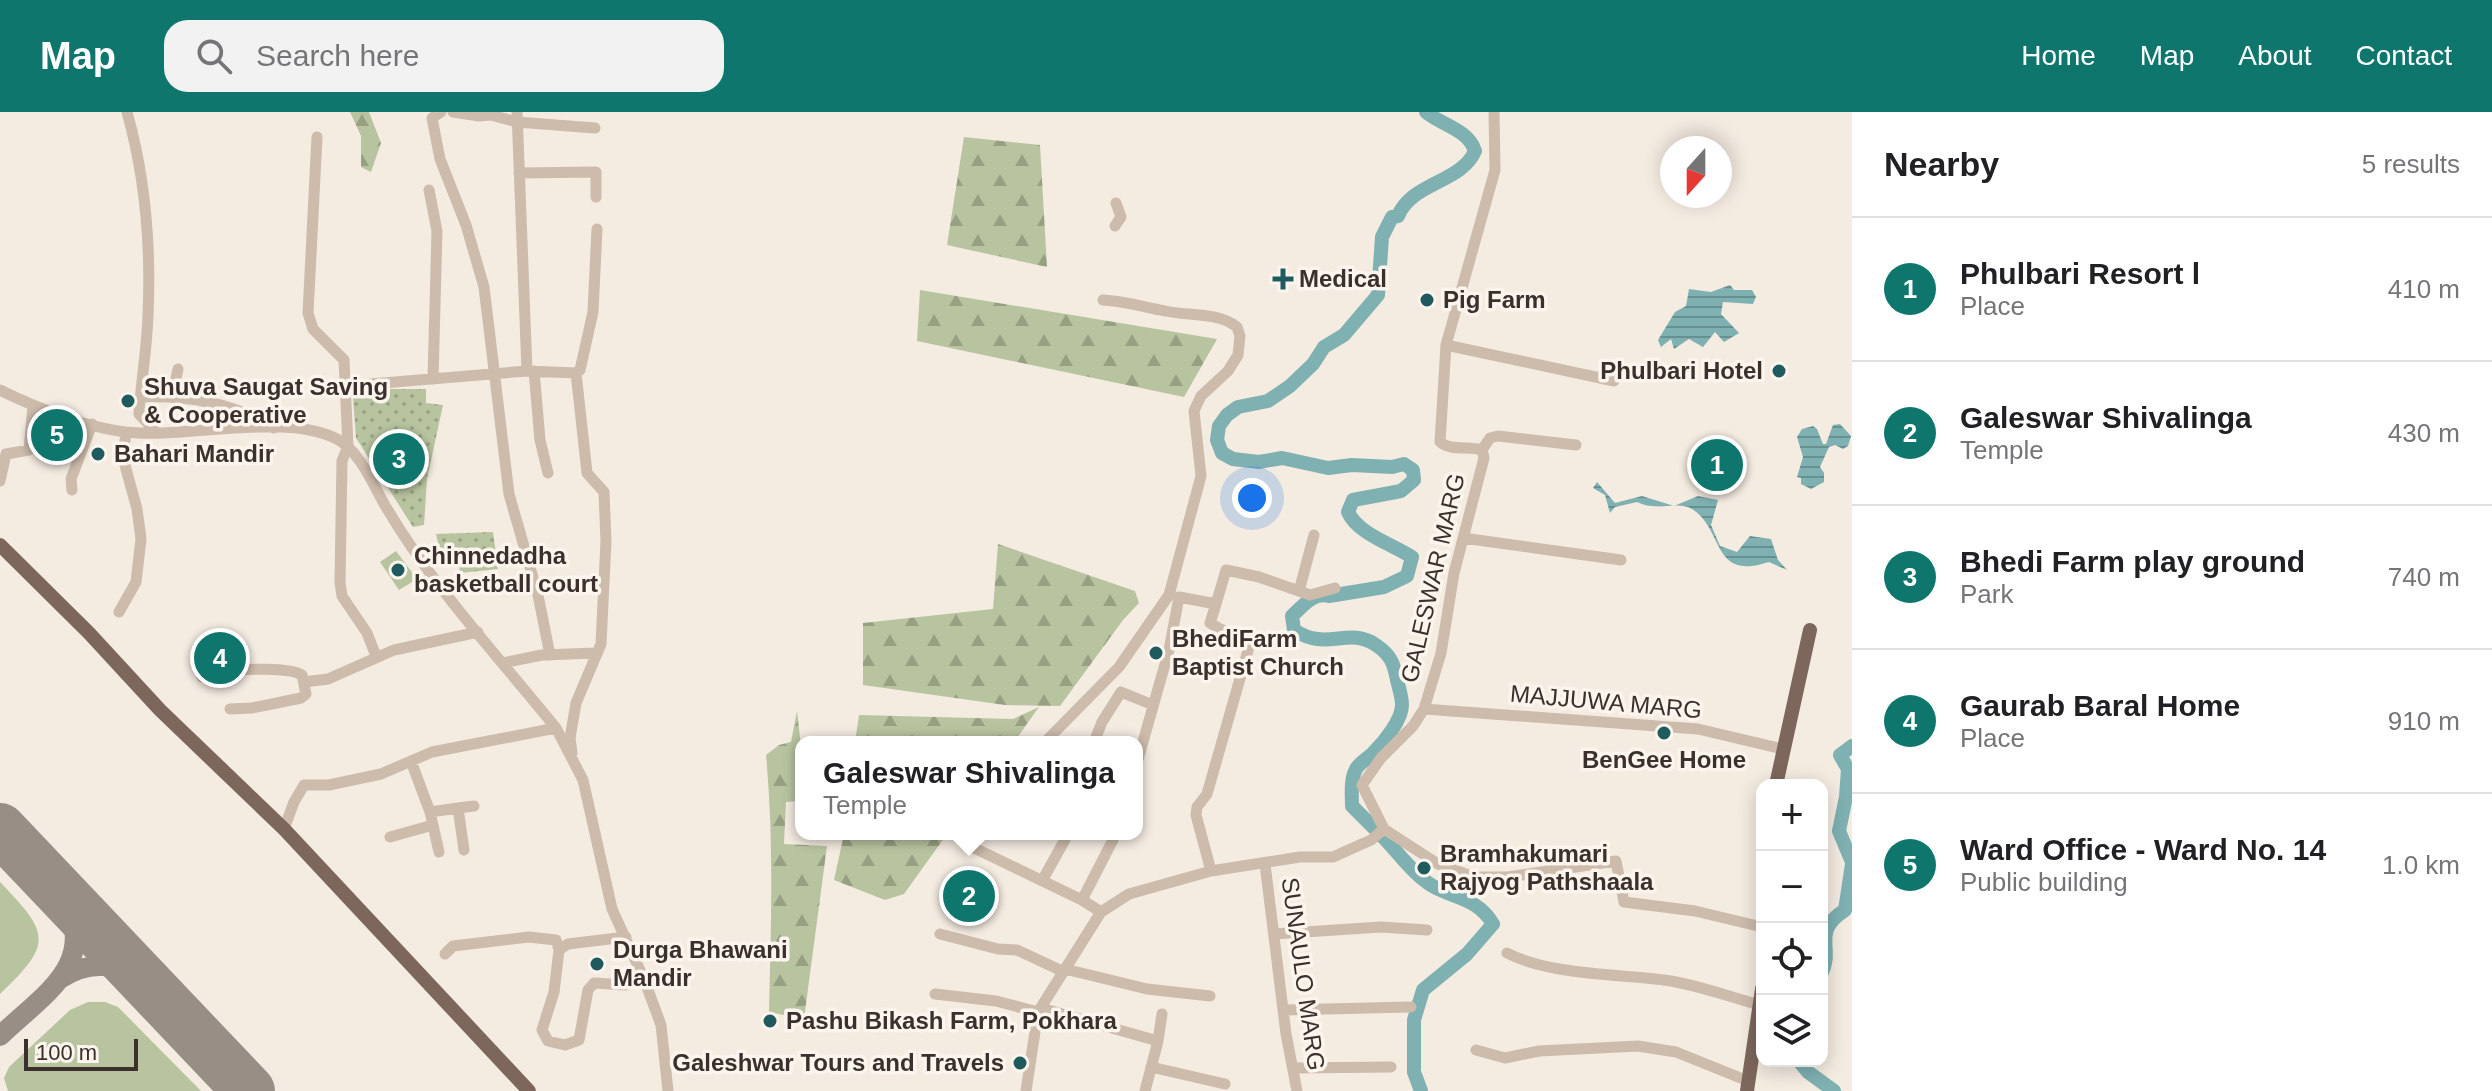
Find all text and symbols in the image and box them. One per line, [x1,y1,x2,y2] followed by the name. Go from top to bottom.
[164,20,724,92] search box
[192,34,236,78] icon: search
[40,35,116,77] text: Map
[256,39,419,72] text: Search here
[2021,40,2096,71] text: Home
[2140,40,2194,71] text: Map
[2238,40,2312,71] text: About
[2356,40,2452,71] text: Contact
[1660,136,1732,208] north arrow
[1884,145,1999,183] text: Nearby
[2362,149,2460,179] text: 5 results
[1960,257,2200,290] text: Phulbari Resort l
[1299,265,1387,292] place label: Medical
[1274,270,1292,288] marker: Medical
[1903,274,1917,304] text: 1
[2388,274,2460,304] text: 410 m
[1443,286,1546,313] place label: Pig Farm
[1418,291,1436,309] marker: Pig Farm
[1960,291,2025,321] text: Place
[1600,357,1763,384] place label: Phulbari Hotel
[1770,362,1788,380] marker: Phulbari Hotel
[144,373,388,428] place label: Shuva Saugat Saving & Cooperative
[119,392,137,410] marker: Shuva Saugat Saving & Cooperative
[1960,401,2252,434] text: Galeswar Shivalinga
[31,405,83,465] pin: 5
[1903,418,1917,448] text: 2
[2388,418,2460,448] text: 430 m
[373,429,425,489] pin: 3
[1691,435,1743,495] pin: 1
[1960,435,2044,465] text: Temple
[114,440,274,467] place label: Bahari Mandir
[89,445,107,463] marker: Bahari Mandir
[1395,471,1470,685] street label: GALESWAR MARG
[1232,478,1272,518] your location
[414,542,598,597] place label: Chinnedadha basketball court
[1960,545,2305,578] text: Bhedi Farm play ground
[389,561,407,579] marker: Chinnedadha basketball court
[1903,562,1917,592] text: 3
[2388,562,2460,592] text: 740 m
[1960,579,2013,609] text: Park
[1172,625,1344,680] place label: BhediFarm Baptist Church
[194,628,246,688] pin: 4
[1147,644,1165,662] marker: BhediFarm Baptist Church
[1509,680,1703,723] street label: MAJJUWA MARG
[1960,689,2240,722] text: Gaurab Baral Home
[1903,706,1917,736] text: 4
[2388,706,2460,736] text: 910 m
[1960,723,2025,753] text: Place
[1655,724,1673,742] marker: BenGee Home
[795,736,1143,840] popup
[1582,746,1746,773] place label: BenGee Home
[823,756,1115,789] text: Galeswar Shivalinga
[1756,779,1828,1067] map controls
[1756,779,1828,851] button: +
[823,790,907,820] text: Temple
[1960,833,2326,866] text: Ward Office - Ward No. 14
[1440,840,1654,895] place label: Bramhakumari Rajyog Pathshaala
[1903,850,1917,880] text: 5
[2382,850,2460,880] text: 1.0 km
[1756,851,1828,923] button: −
[1415,859,1433,877] marker: Bramhakumari Rajyog Pathshaala
[943,866,995,926] pin: 2
[1960,867,2128,897] text: Public building
[1277,876,1330,1072] street label: SUNAULO MARG
[1756,923,1828,995] button: locate
[613,936,788,991] place label: Durga Bhawani Mandir
[588,955,606,973] marker: Durga Bhawani Mandir
[1756,995,1828,1067] button: layers
[786,1007,1117,1034] place label: Pashu Bikash Farm, Pokhara
[761,1012,779,1030] marker: Pashu Bikash Farm, Pokhara
[24,1035,138,1071] scale bar
[36,1040,97,1065] text: 100 m
[672,1049,1004,1076] place label: Galeshwar Tours and Travels
[1011,1054,1029,1072] marker: Galeshwar Tours and Travels

